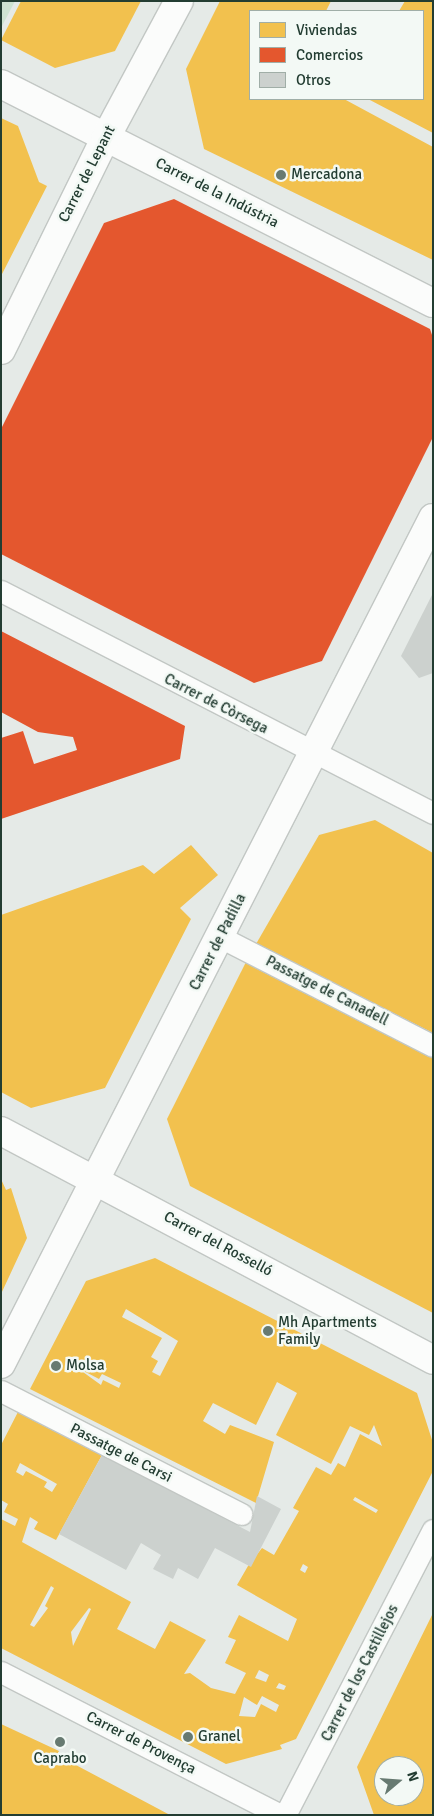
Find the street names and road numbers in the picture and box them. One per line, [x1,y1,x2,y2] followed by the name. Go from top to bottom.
[55,123,119,225] street label: Carrer de Lepant
[152,154,282,232] street label: Carrer de la Indústria
[161,670,271,738] street label: Carrer de Còrsega
[186,891,250,993] street label: Carrer de Padilla
[263,952,391,1030] street label: Passatge de Canadell
[161,1208,275,1280] street label: Carrer del Rosselló
[67,1420,175,1486] street label: Passatge de Carsi
[318,1601,402,1745] street label: Carrer de los Castillejos
[83,1708,199,1778] street label: Carrer de Provença

